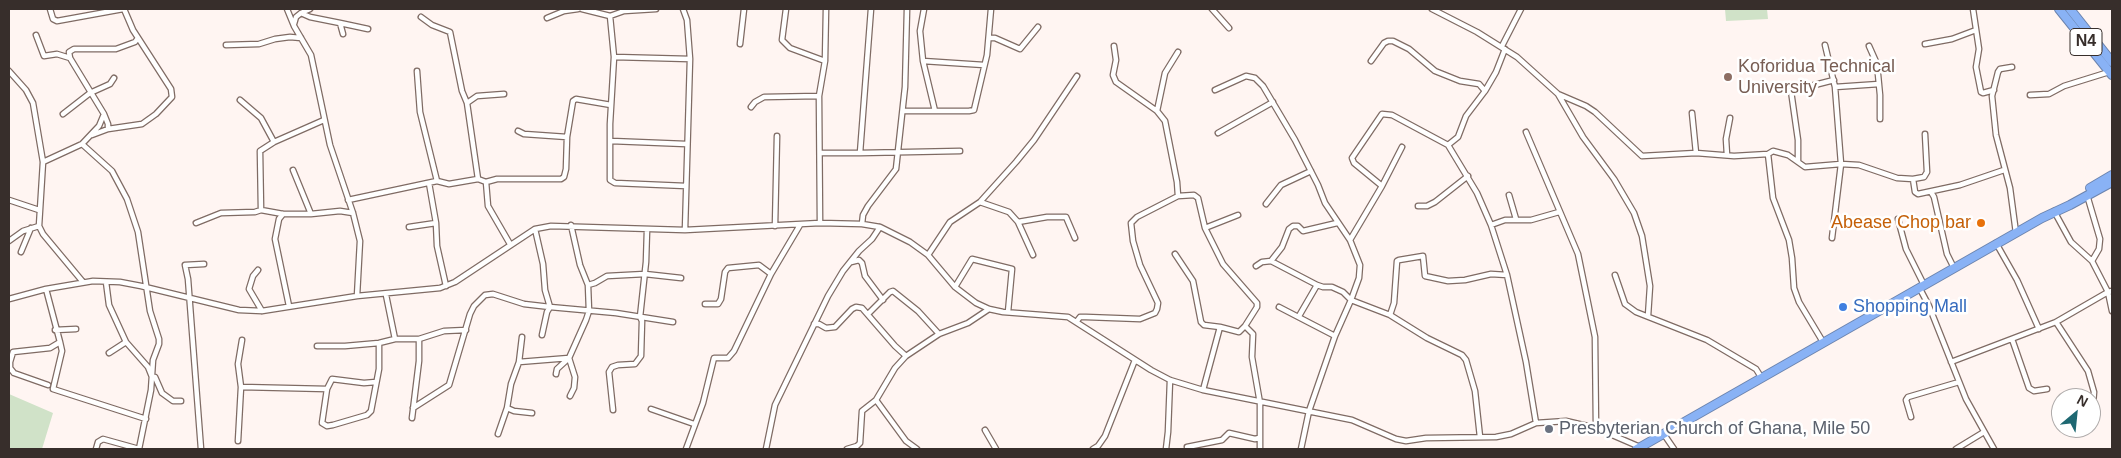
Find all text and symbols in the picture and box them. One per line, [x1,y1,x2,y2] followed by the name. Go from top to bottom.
[2070,28,2102,56] road number: N4
[1738,56,1895,98] place label: Koforidua Technical University
[1722,71,1734,83] marker: Koforidua Technical University
[1831,212,1971,234] place label: Abease Chop bar
[1975,217,1987,229] marker: Abease Chop bar
[1853,296,1967,318] place label: Shopping Mall
[1837,301,1849,313] marker: Shopping Mall
[2051,388,2101,438] north arrow
[2074,391,2091,410] text: N
[1559,418,1870,440] place label: Presbyterian Church of Ghana, Mile 50
[1543,423,1555,435] marker: Presbyterian Church of Ghana, Mile 50

